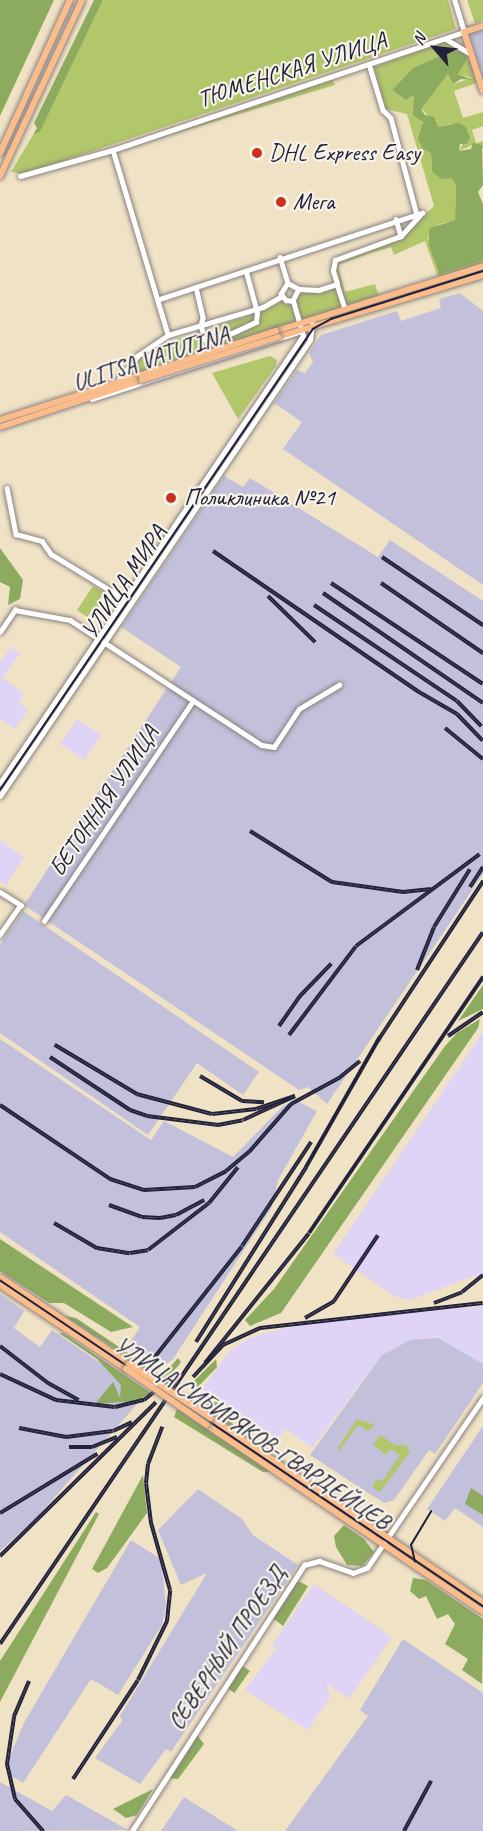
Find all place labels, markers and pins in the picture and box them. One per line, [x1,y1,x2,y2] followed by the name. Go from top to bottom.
[269,139,421,167] place label: DHL Express Easy
[250,146,264,160] marker: DHL Express Easy
[293,188,334,216] place label: Мега
[274,195,288,209] marker: Мега
[184,484,335,512] place label: Поликлиника №21
[162,489,180,507] marker: Поликлиника №21

